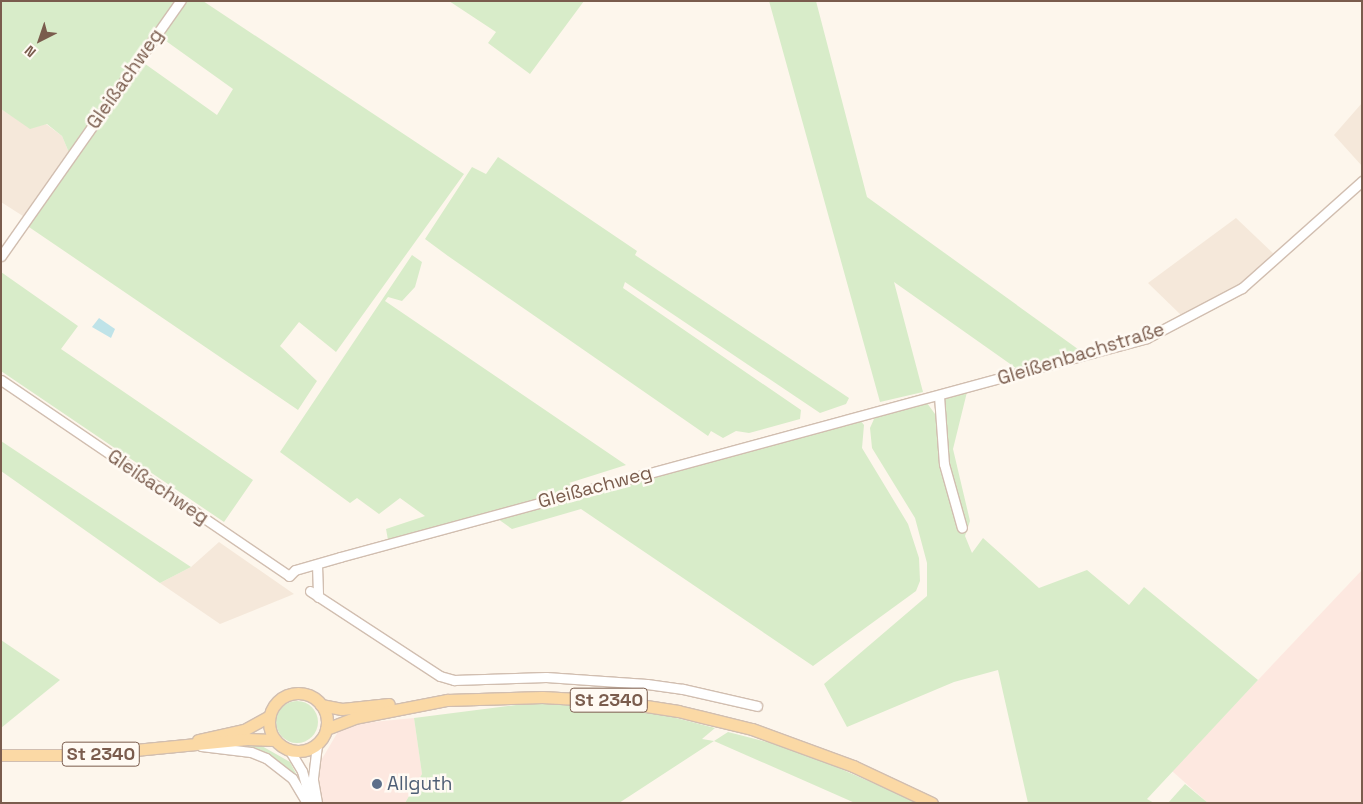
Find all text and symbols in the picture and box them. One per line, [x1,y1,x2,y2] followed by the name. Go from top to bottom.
[15,15,65,65] north arrow
[82,25,168,133] street label: Gleißachweg
[21,41,40,61] text: N
[995,318,1167,390] street label: Gleißenbachstraße
[103,445,213,529] street label: Gleißachweg
[535,461,655,513] street label: Gleißachweg
[569,684,649,716] road number: St 2340
[61,739,141,770] road number: St 2340
[387,773,452,795] place label: Allguth
[371,778,383,790] marker: Allguth

